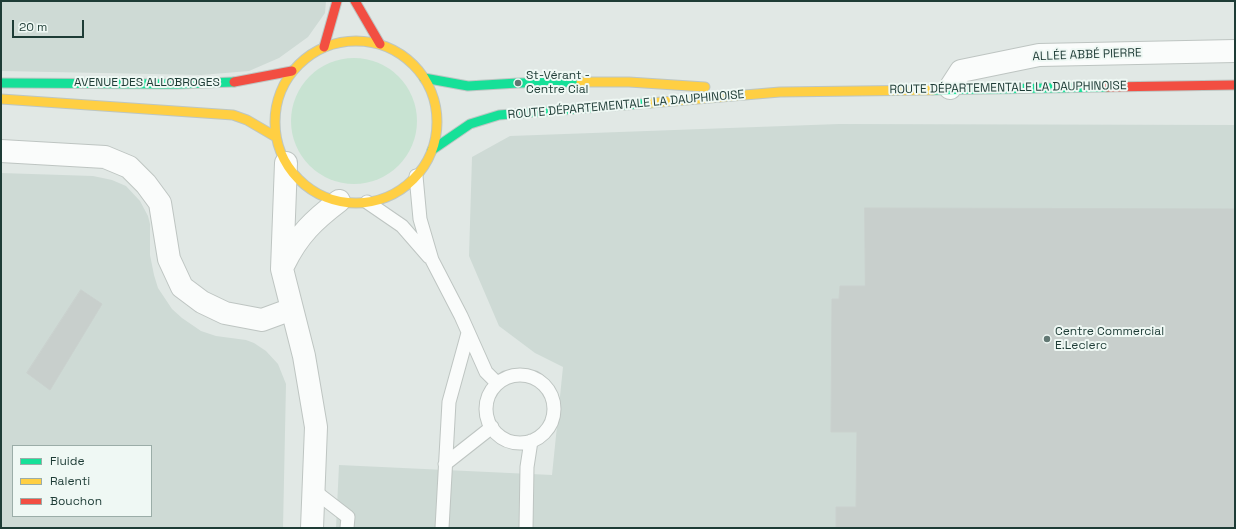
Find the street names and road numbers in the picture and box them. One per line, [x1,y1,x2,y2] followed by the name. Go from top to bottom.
[1032,46,1142,64] street label: ALLÉE ABBÉ PIERRE
[74,76,220,90] street label: AVENUE DES ALLOBROGES
[889,79,1127,97] street label: ROUTE DÉPARTEMENTALE LA DAUPHINOISE
[507,87,745,123] street label: ROUTE DÉPARTEMENTALE LA DAUPHINOISE

